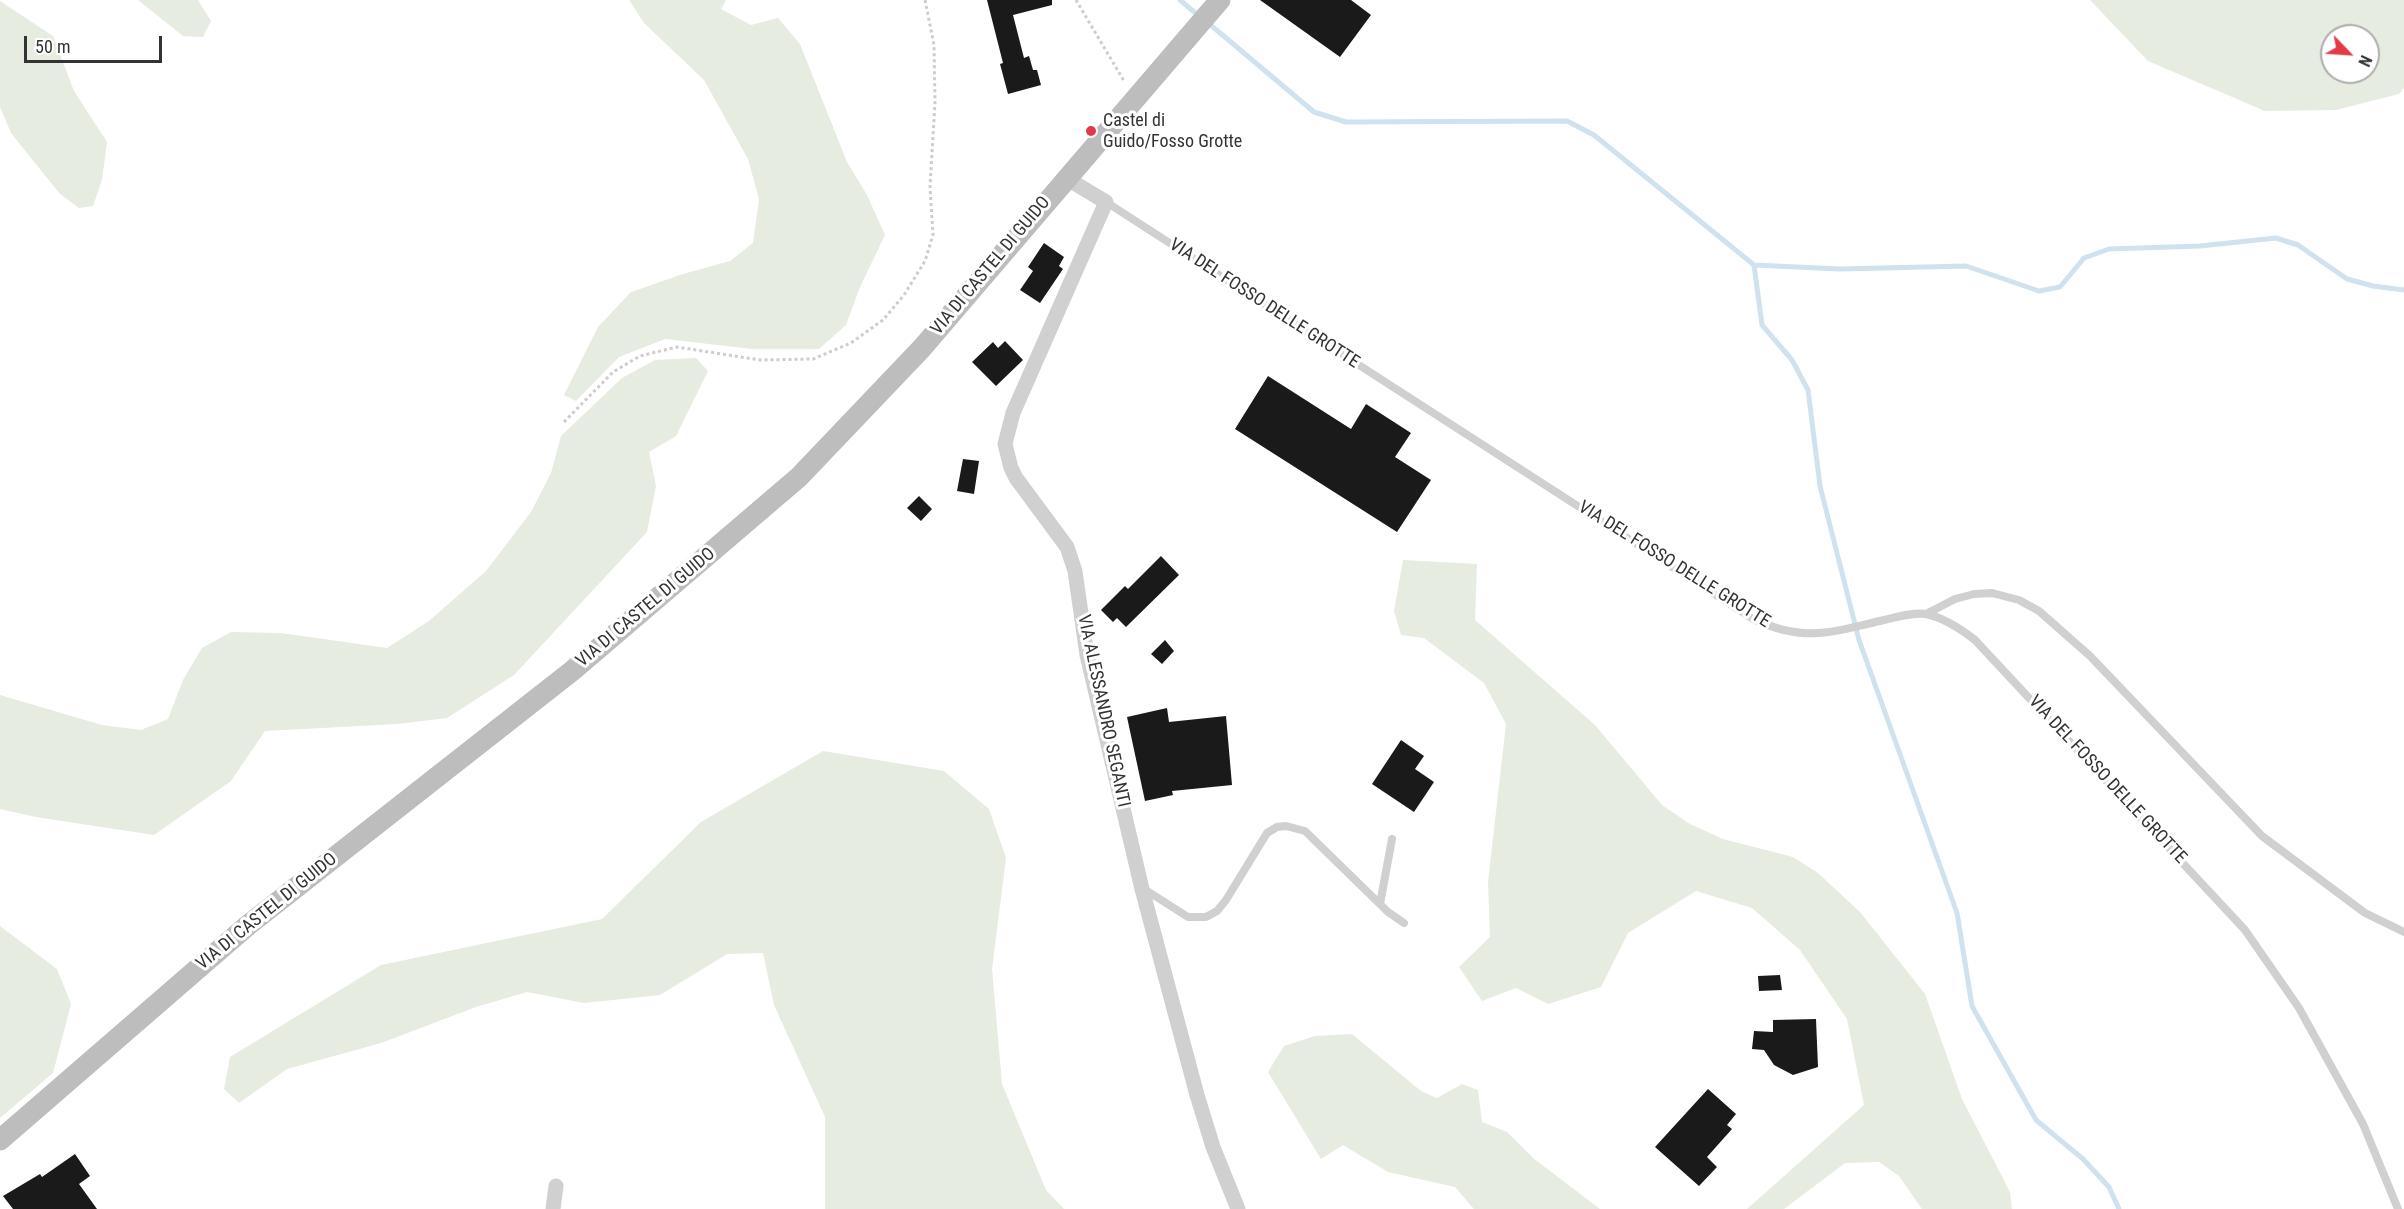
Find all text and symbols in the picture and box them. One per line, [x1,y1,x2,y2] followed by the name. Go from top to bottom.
[27,24,165,62] scale bar
[2320,24,2380,84] north arrow
[35,36,70,57] text: 50 m
[2354,53,2376,69] text: N
[1103,110,1242,152] place label: Castel di Guido/Fosso Grotte
[1084,124,1098,138] marker: Castel di Guido/Fosso Grotte
[927,192,1055,340] street label: VIA DI CASTEL DI GUIDO
[1165,234,1363,374] street label: VIA DEL FOSSO DELLE GROTTE
[1574,497,1774,633] street label: VIA DEL FOSSO DELLE GROTTE
[572,544,720,672] street label: VIA DI CASTEL DI GUIDO
[1072,613,1134,809] street label: VIA ALESSANDRO SEGANTI
[2023,691,2191,869] street label: VIA DEL FOSSO DELLE GROTTE
[192,849,342,975] street label: VIA DI CASTEL DI GUIDO

